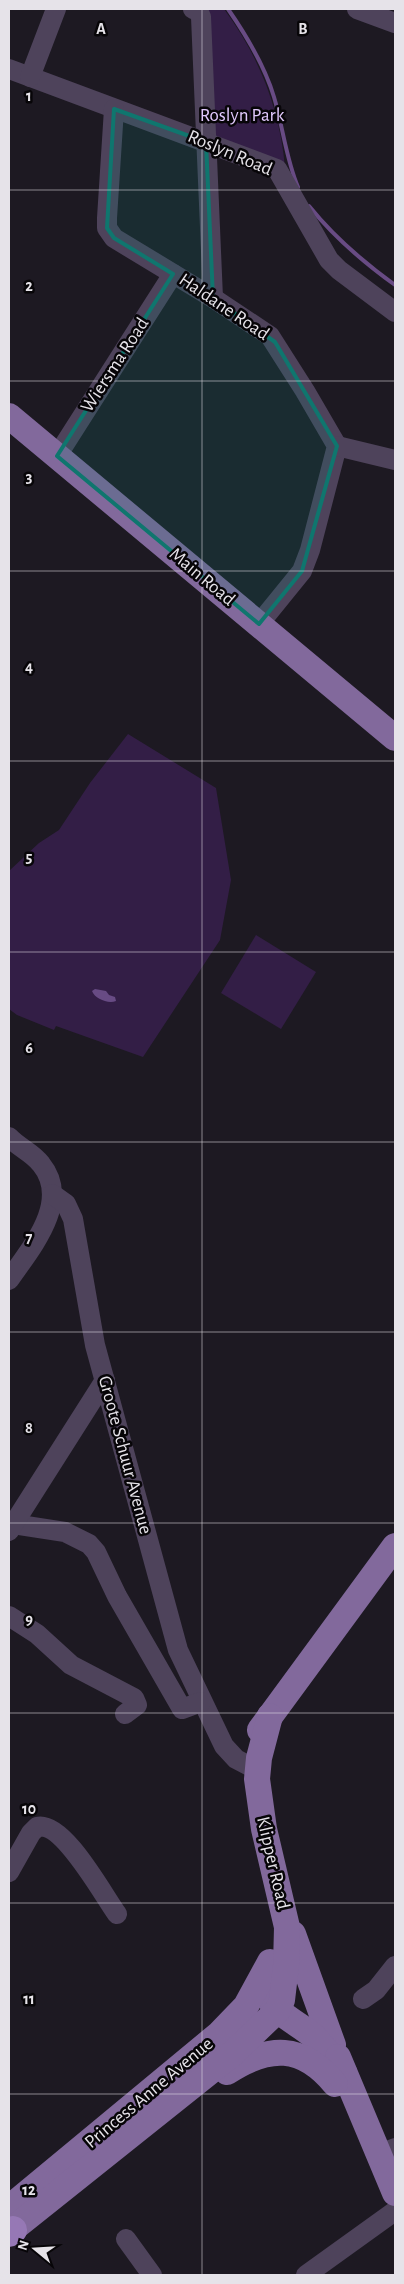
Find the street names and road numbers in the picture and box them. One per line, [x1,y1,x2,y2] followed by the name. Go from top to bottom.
[185,127,275,179] street label: Roslyn Road
[176,270,273,344] street label: Haldane Road
[78,314,153,416] street label: Wiersma Road
[166,544,238,610] street label: Main Road
[95,1374,155,1536] street label: Groote Schuur Avenue
[253,1815,293,1911] street label: Klipper Road
[81,2034,217,2152] street label: Princess Anne Avenue

